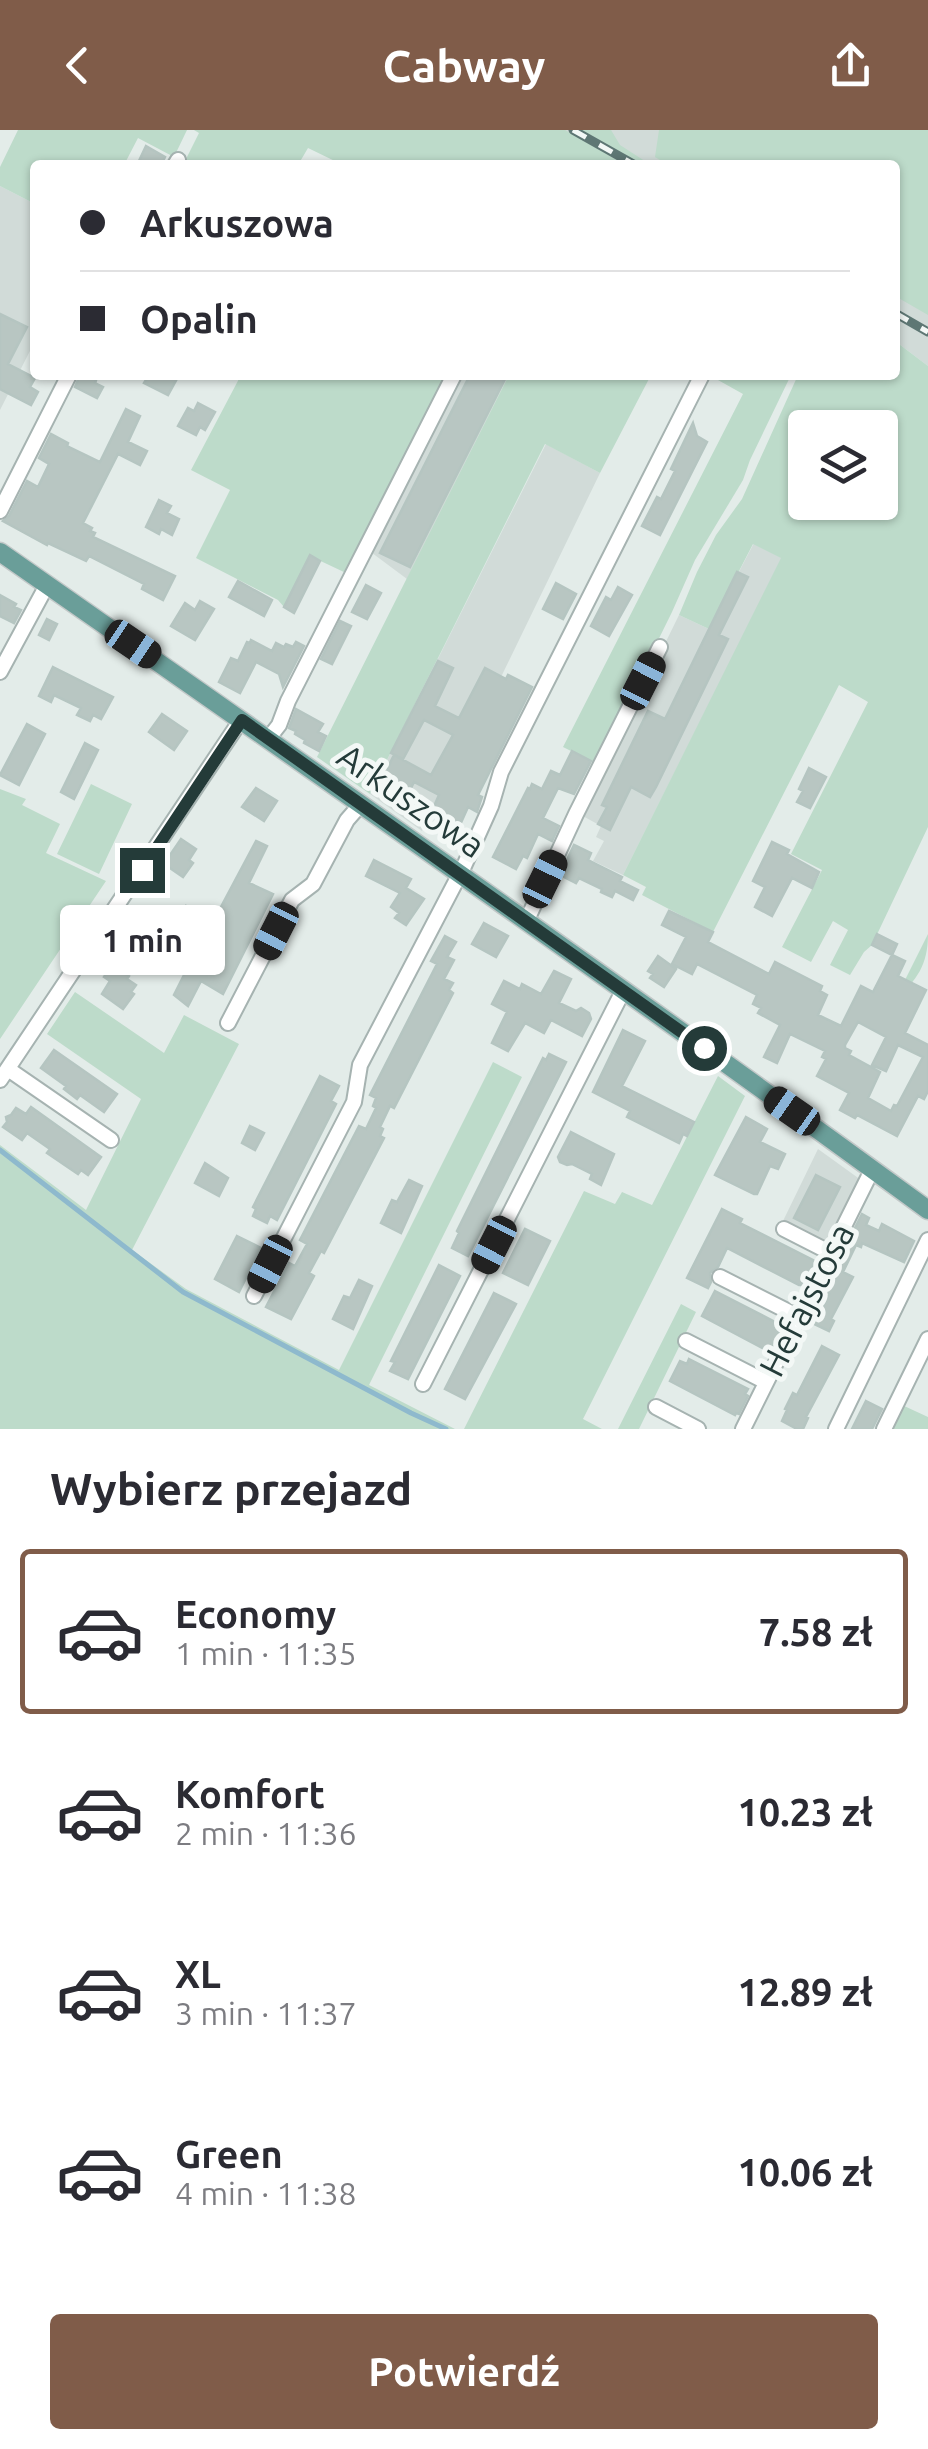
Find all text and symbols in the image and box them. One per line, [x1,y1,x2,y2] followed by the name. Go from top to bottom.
[50,38,105,93] icon: back
[823,38,878,93] icon: share
[383,40,545,91] text: Cabway
[140,202,334,244] text: Arkuszowa
[140,298,258,340] text: Opalin
[788,410,898,520] map controls
[788,410,898,520] button: layers
[100,615,166,673] car
[616,647,670,715] car
[330,735,493,865] street label: Arkuszowa
[518,845,572,913] car
[120,848,165,893] route end
[249,897,303,965] car
[59,905,224,975] callout: 1 min
[102,922,183,958] text: 1 min
[682,1026,727,1071] route start
[759,1082,825,1140] car
[467,1211,521,1279] car
[751,1216,862,1383] street label: Hefajstosa
[243,1230,297,1298] car
[50,1463,412,1514] text: Wybierz przejazd
[55,1587,145,1677] icon: car
[175,1593,336,1635] text: Economy
[759,1611,873,1653] text: 7.58 zł
[175,1635,357,1671] text: 1 min · 11:35
[55,1767,145,1857] icon: car
[175,1773,325,1815] text: Komfort
[737,1791,873,1833] text: 10.23 zł
[175,1815,357,1851] text: 2 min · 11:36
[55,1947,145,2037] icon: car
[175,1953,221,1995] text: XL
[737,1971,873,2013] text: 12.89 zł
[175,1995,357,2031] text: 3 min · 11:37
[55,2127,145,2217] icon: car
[175,2133,283,2175] text: Green
[737,2151,873,2193] text: 10.06 zł
[175,2175,357,2211] text: 4 min · 11:38
[50,2314,878,2429] button: Potwierdź

